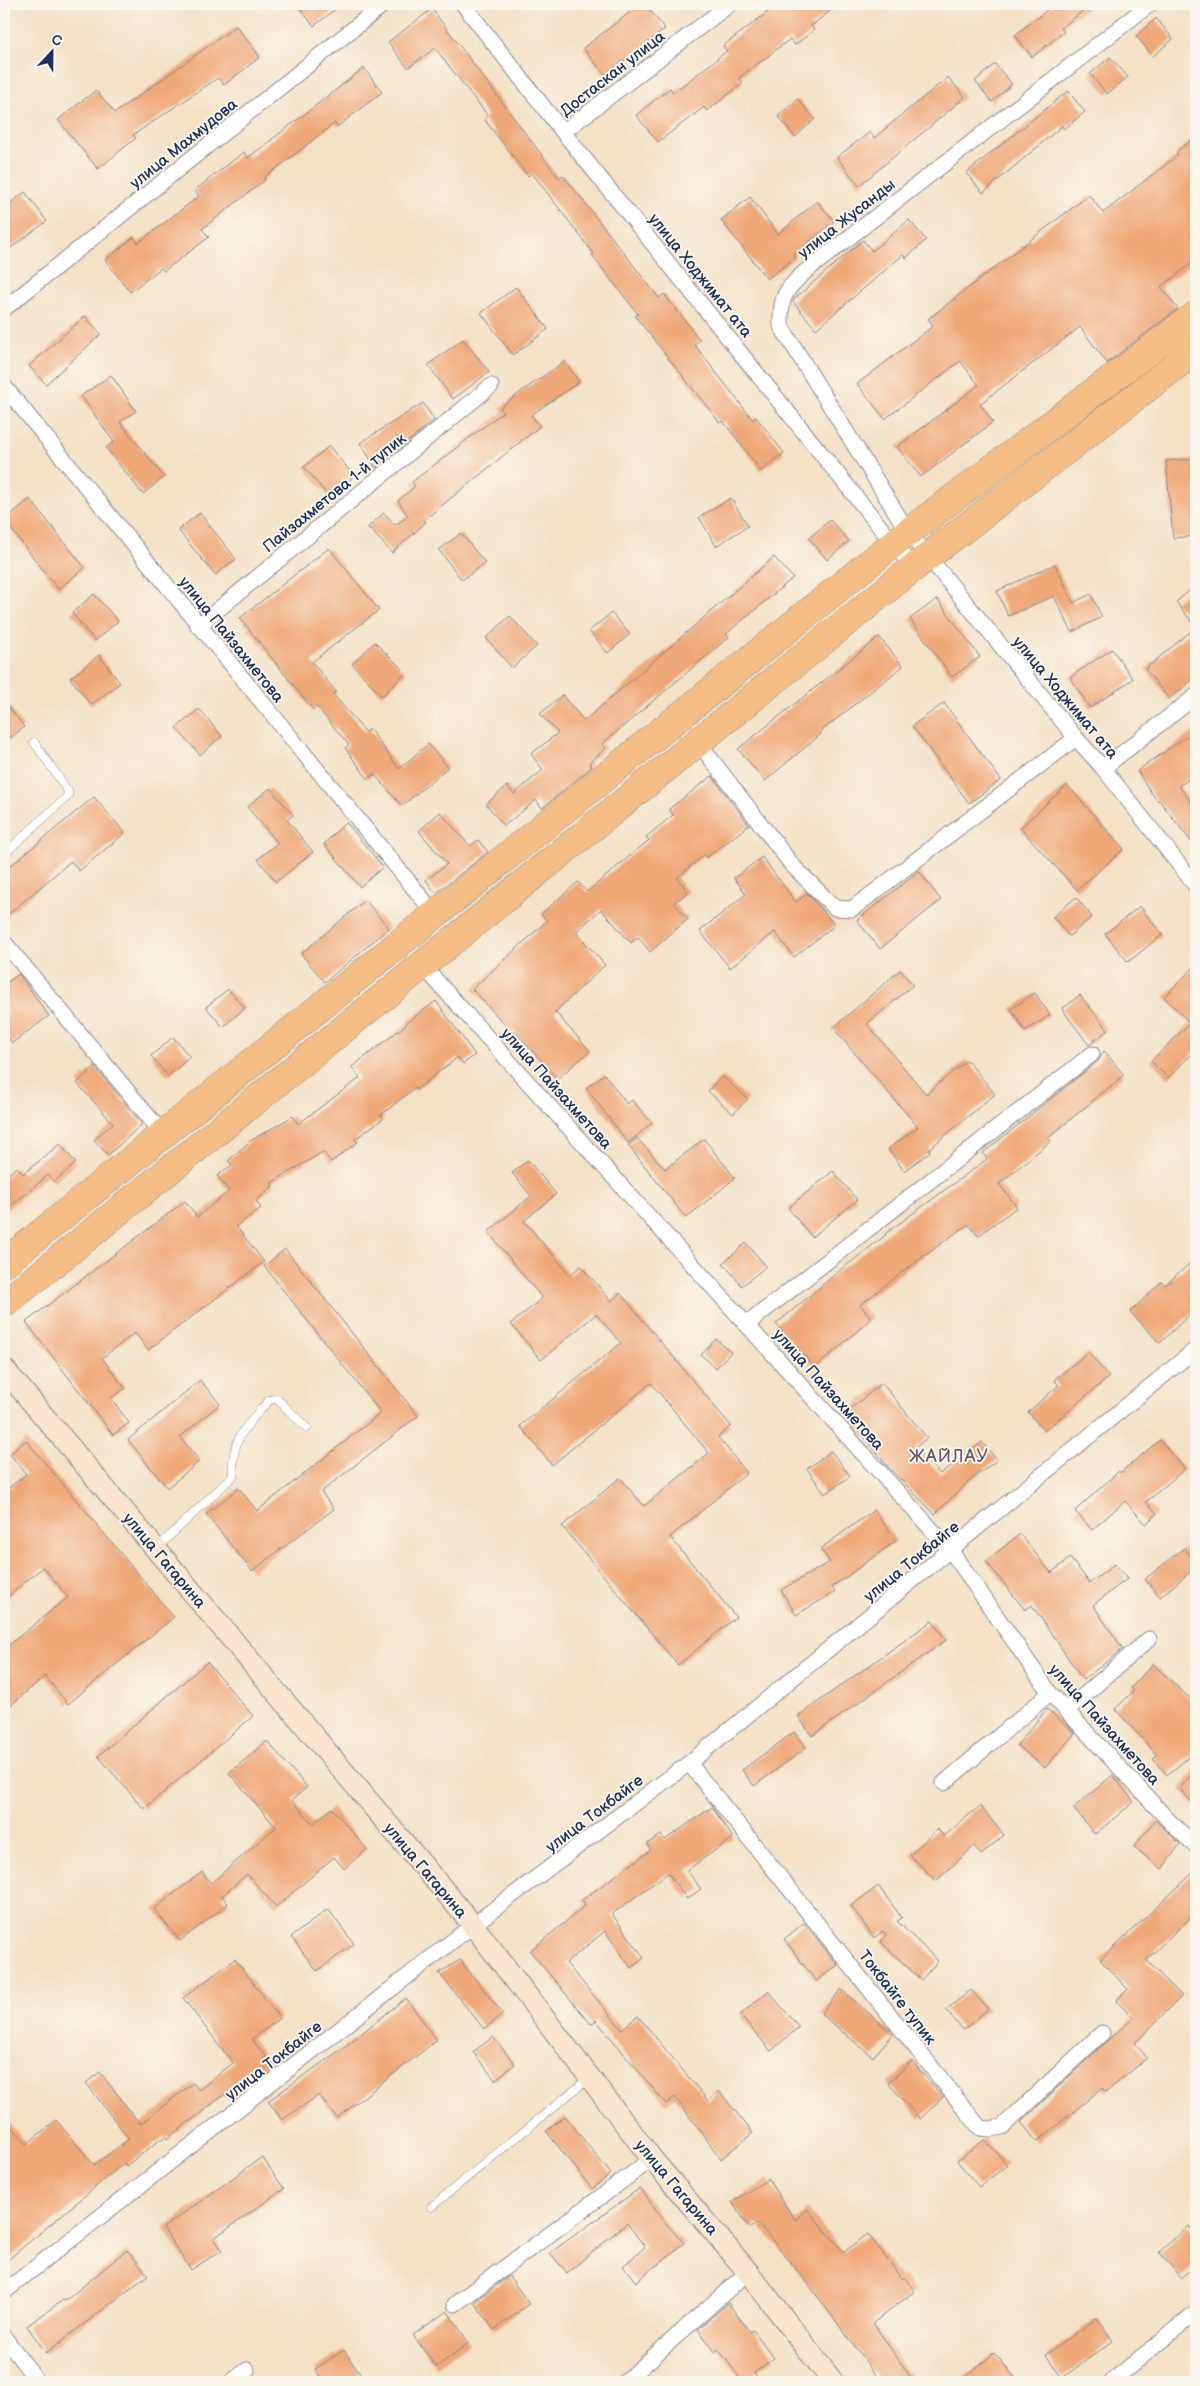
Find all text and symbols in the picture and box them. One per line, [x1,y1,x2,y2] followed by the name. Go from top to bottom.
[557,27,669,121] street label: Достаскан улица
[28,28,78,78] north arrow
[49,31,65,50] text: С
[126,95,242,193] street label: улица Махмудова
[795,175,899,263] street label: улица Жусанды
[644,210,756,342] street label: улица Ходжимат ата
[259,429,411,557] street label: Пайзахметова 1-й тупик
[174,573,288,707] street label: улица Пайзахметова
[1008,633,1122,763] street label: улица Ходжимат ата
[497,1025,616,1154] street label: улица Пайзахметова
[769,1326,888,1455] street label: улица Пайзахметова
[909,1446,989,1467] district label: ЖАЙЛАУ
[118,1509,210,1613] street label: улица Гагарина
[860,1518,964,1606] street label: улица Токбайге
[1045,1661,1164,1790] street label: улица Пайзахметова
[542,1771,648,1857] street label: улица Токбайге
[379,1819,471,1923] street label: улица Гагарина
[854,1947,940,2049] street label: Токбайге тупик
[222,2018,326,2105] street label: улица Токбайге
[630,2136,722,2240] street label: улица Гагарина

